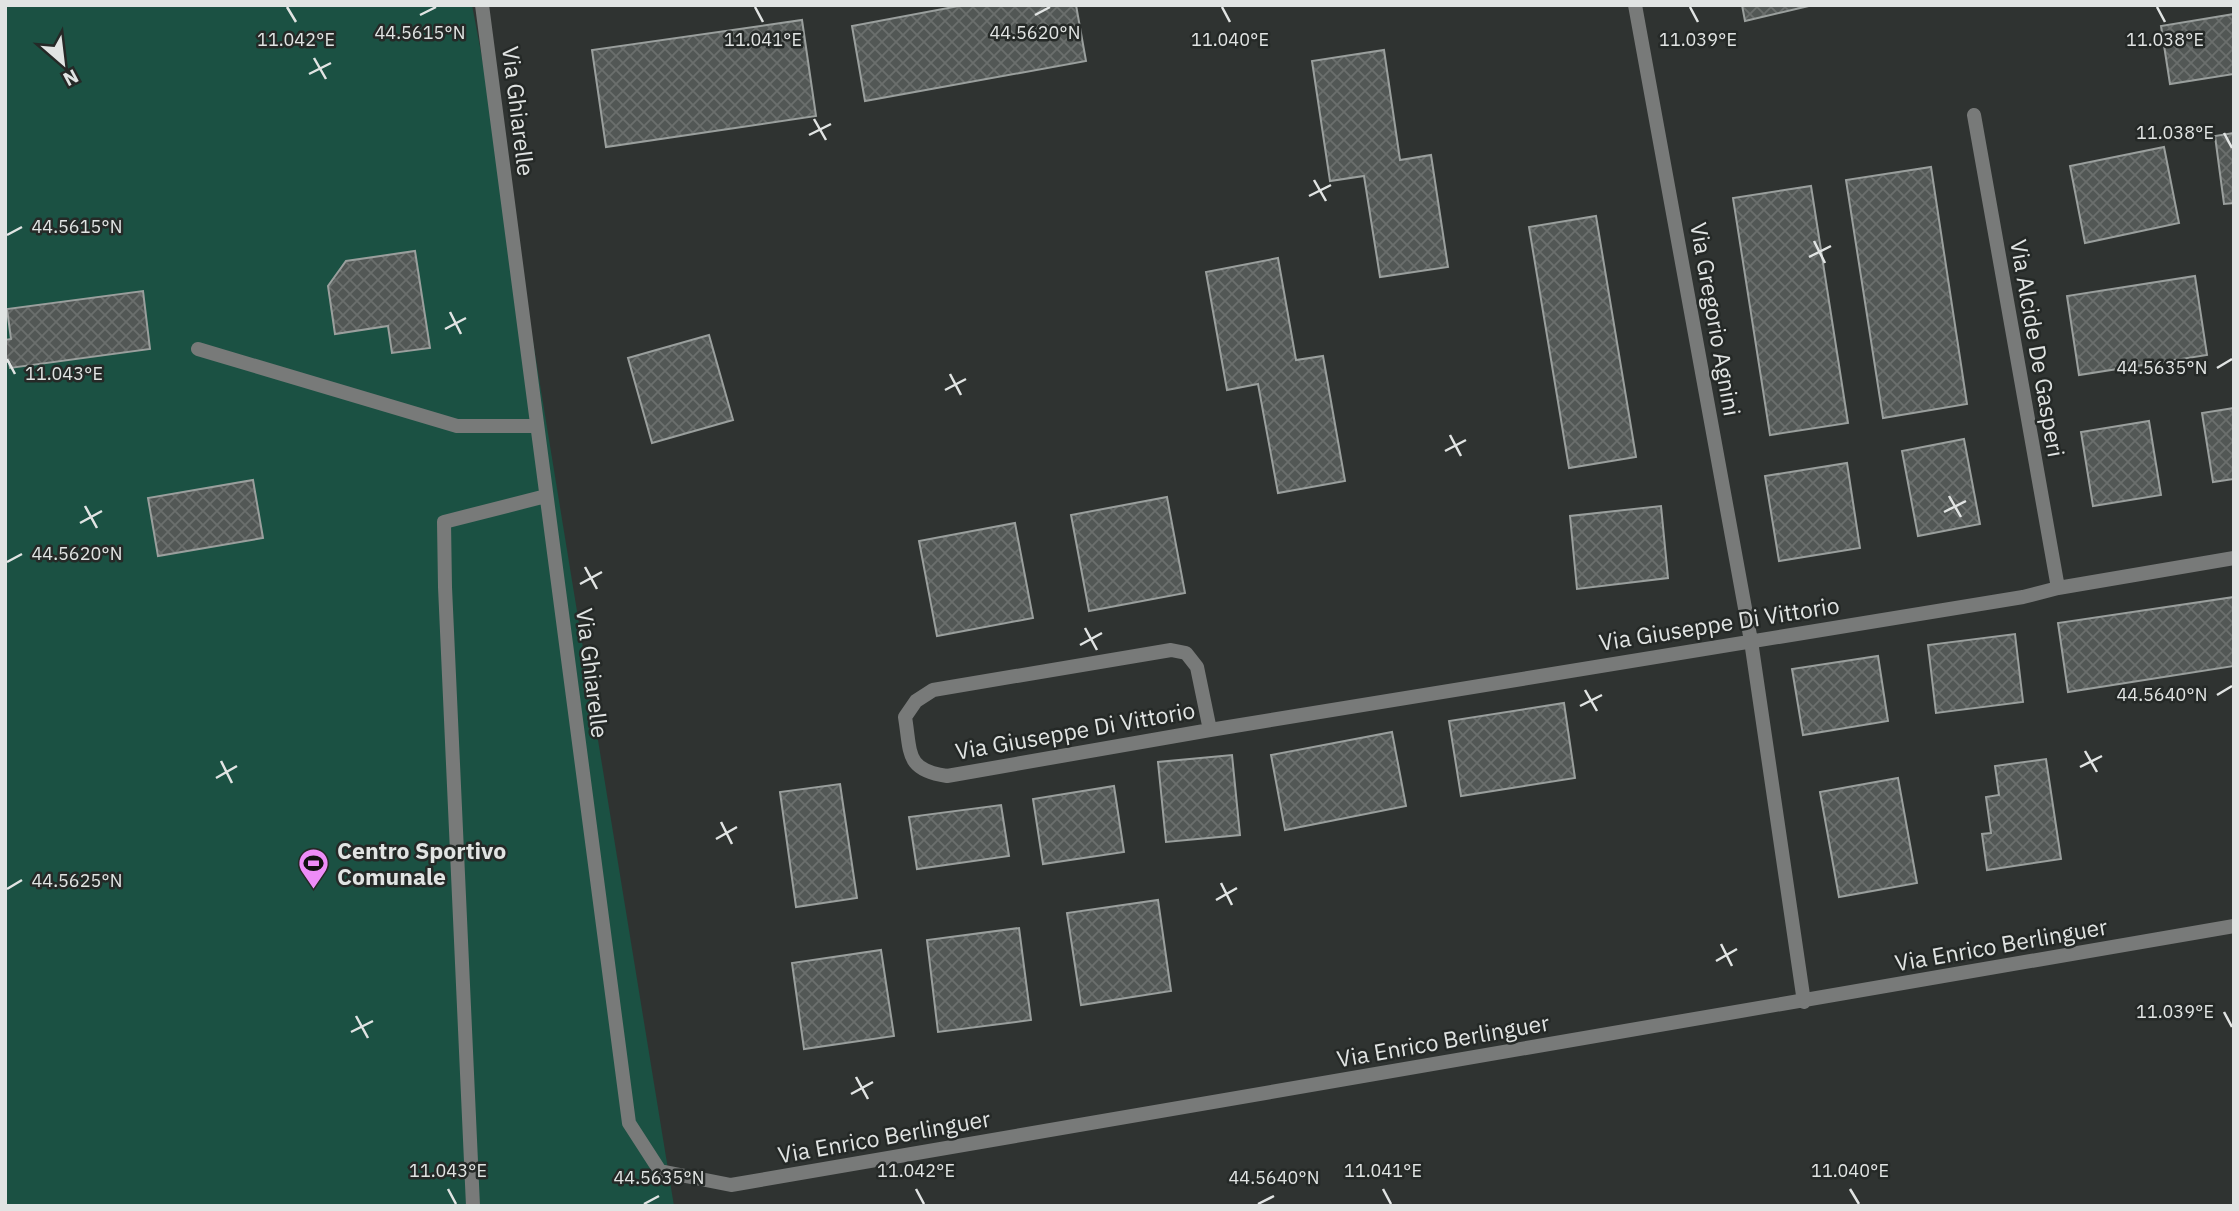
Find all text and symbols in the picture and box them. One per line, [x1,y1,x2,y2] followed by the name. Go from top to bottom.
[375,21,465,44] text: 44.5615°N
[990,21,1080,44] text: 44.5620°N
[28,28,98,98] north arrow
[257,28,335,51] text: 11.042°E
[724,28,802,51] text: 11.041°E
[1191,28,1269,51] text: 11.040°E
[1659,28,1737,51] text: 11.039°E
[2126,28,2204,51] text: 11.038°E
[496,44,542,178] street label: Via Ghiarelle
[59,64,83,92] text: N
[2136,121,2214,144] text: 11.038°E
[32,215,122,238] text: 44.5615°N
[1684,220,1748,418] street label: Via Gregorio Agnini
[2004,237,2072,459] street label: Via Alcide De Gasperi
[2117,356,2207,379] text: 44.5635°N
[25,362,103,385] text: 11.043°E
[32,542,122,565] text: 44.5620°N
[1597,589,1841,657] street label: Via Giuseppe Di Vittorio
[570,606,616,740] street label: Via Ghiarelle
[2117,683,2207,706] text: 44.5640°N
[953,694,1197,766] street label: Via Giuseppe Di Vittorio
[337,835,506,891] place label: Centro Sportivo Comunale
[297,846,331,890] sports icon: Centro Sportivo Comunale
[32,869,122,892] text: 44.5625°N
[1892,910,2110,977] street label: Via Enrico Berlinguer
[2136,1000,2214,1023] text: 11.039°E
[1334,1006,1552,1073] street label: Via Enrico Berlinguer
[775,1102,993,1169] street label: Via Enrico Berlinguer
[409,1159,487,1182] text: 11.043°E
[877,1159,955,1182] text: 11.042°E
[1344,1159,1422,1182] text: 11.041°E
[1811,1159,1889,1182] text: 11.040°E
[614,1166,704,1189] text: 44.5635°N
[1229,1166,1319,1189] text: 44.5640°N

